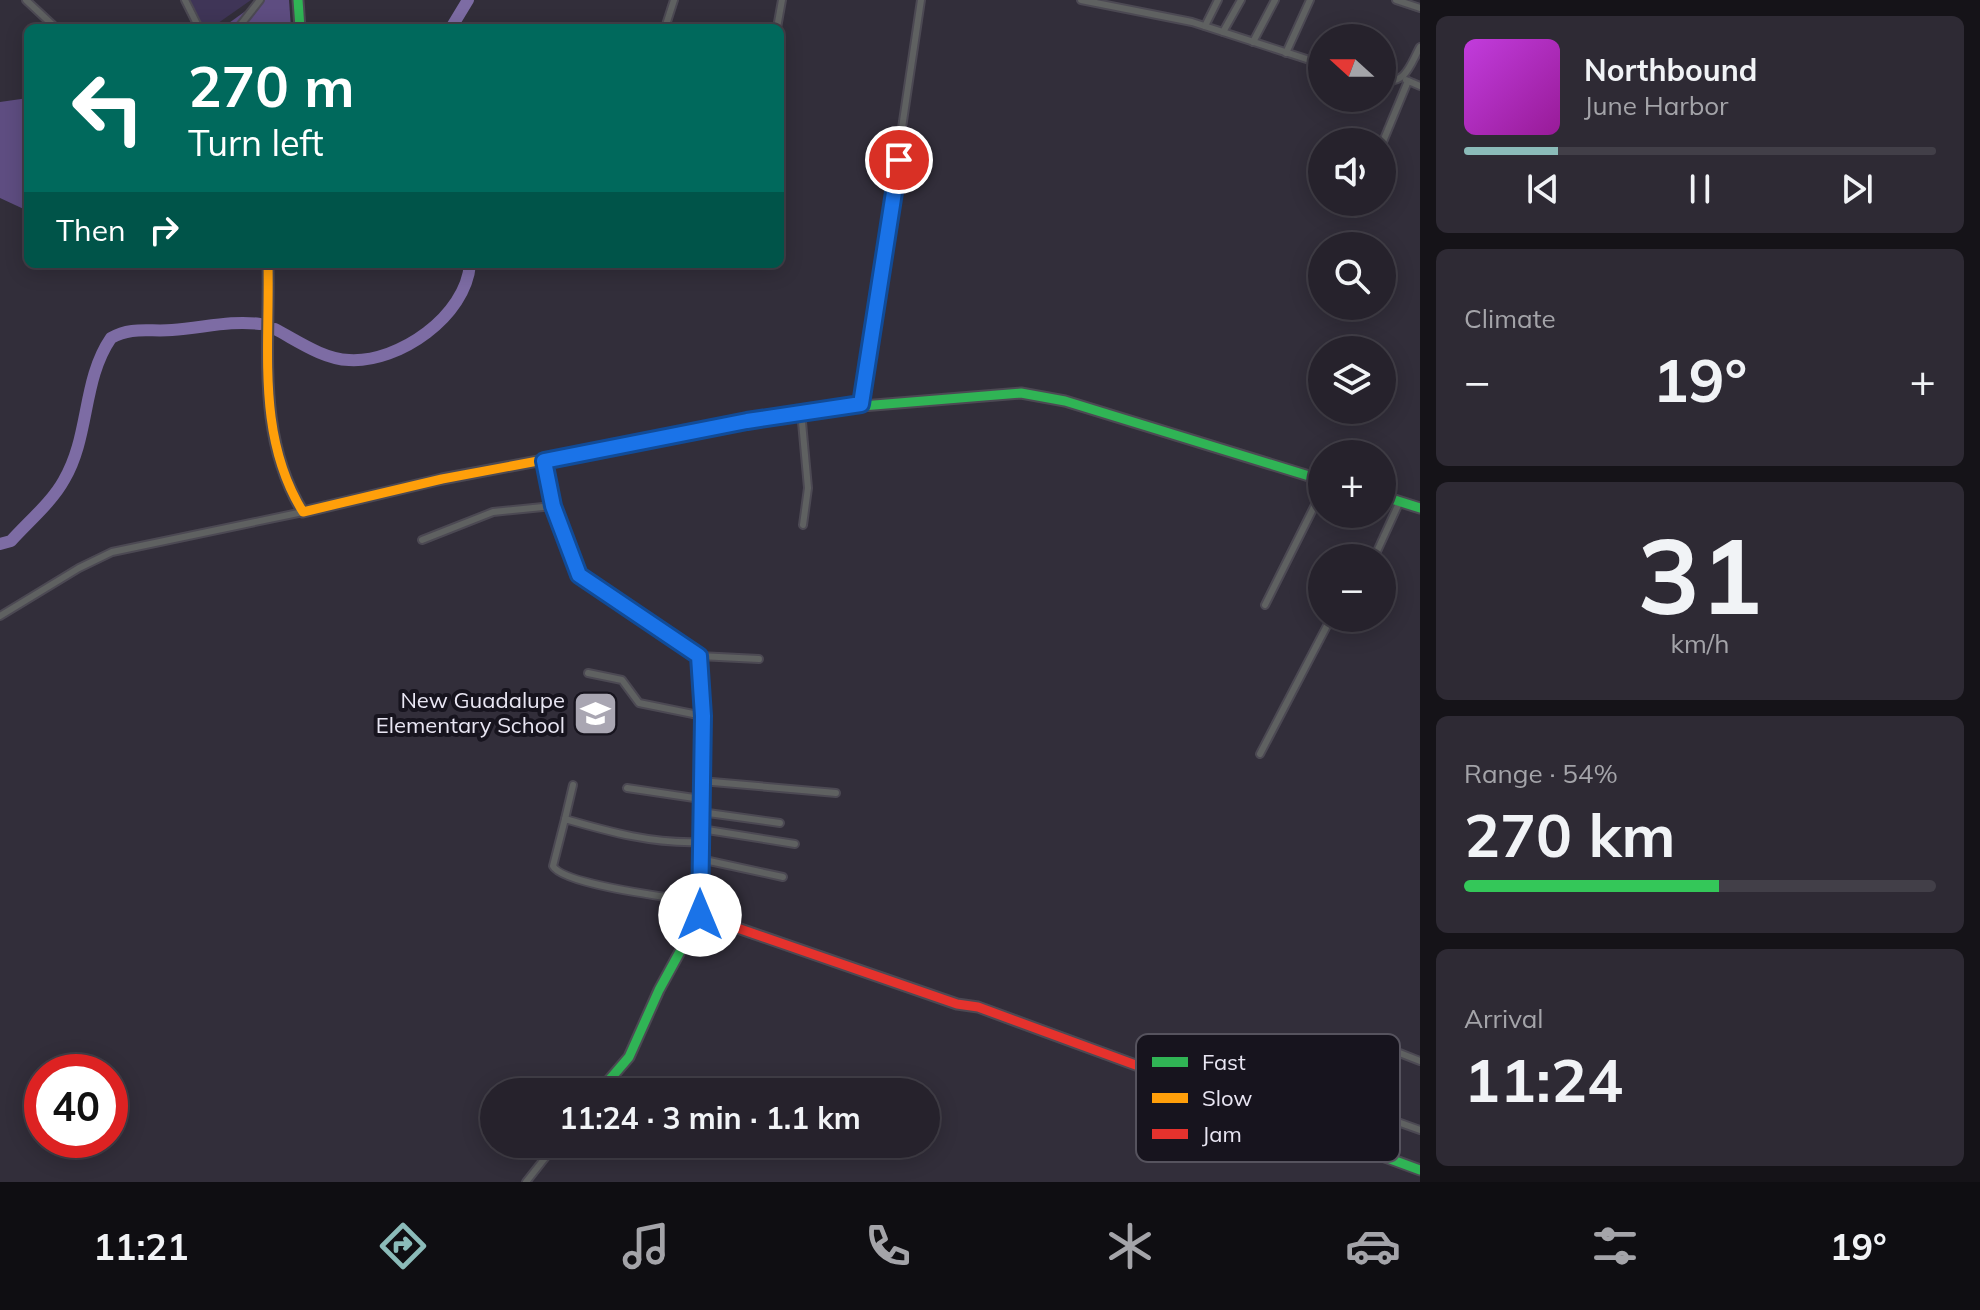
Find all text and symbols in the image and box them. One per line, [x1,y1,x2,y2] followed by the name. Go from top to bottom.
[1308,24,1396,112] north arrow
[1308,24,1396,632] map controls
[188,51,355,121] text: 270 m
[1584,51,1757,89] text: Northbound
[56,56,160,160] icon: left
[1584,89,1729,122] text: June Harbor
[188,120,324,165] text: Turn left
[865,126,933,194] pin
[1308,128,1396,216] button: sound
[877,138,921,182] icon: arrive
[1521,167,1565,211] icon: previous
[1678,167,1722,211] icon: pause
[1835,167,1879,211] icon: next
[142,208,186,252] icon: right
[56,211,126,249] text: Then
[1308,232,1396,320] button: search
[1464,302,1556,335] text: Climate
[1308,336,1396,424] button: layers
[1653,342,1747,417] text: 19°
[1464,353,1490,408] text: −
[1910,353,1936,408] text: +
[1308,440,1396,528] button: +
[1638,509,1762,640] text: 31
[1308,544,1396,632] button: −
[1671,627,1729,660] text: km/h
[376,686,565,739] place label: New Guadalupe Elementary School
[572,689,620,737] school or university icon: New Guadalupe Elementary School
[1464,757,1618,790] text: Range · 54%
[1464,797,1676,872] text: 270 km
[658,873,742,957] position arrow
[1464,1002,1544,1035] text: Arrival
[1136,1034,1400,1162] legend
[1464,1042,1623,1117] text: 11:24
[1202,1048,1246,1076] text: Fast
[24,1054,128,1158] speed limit sign: 40
[1202,1084,1252,1112] text: Slow
[559,1099,861,1137] text: 11:24 · 3 min · 1.1 km
[1202,1120,1242,1148] text: Jam
[375,1218,431,1274] icon: directions
[618,1218,674,1274] icon: music
[860,1218,916,1274] icon: phone
[1102,1218,1158,1274] icon: climate
[1345,1218,1401,1274] icon: car
[1587,1218,1643,1274] icon: filters
[93,1224,189,1269] text: 11:21
[1830,1224,1887,1269] text: 19°

